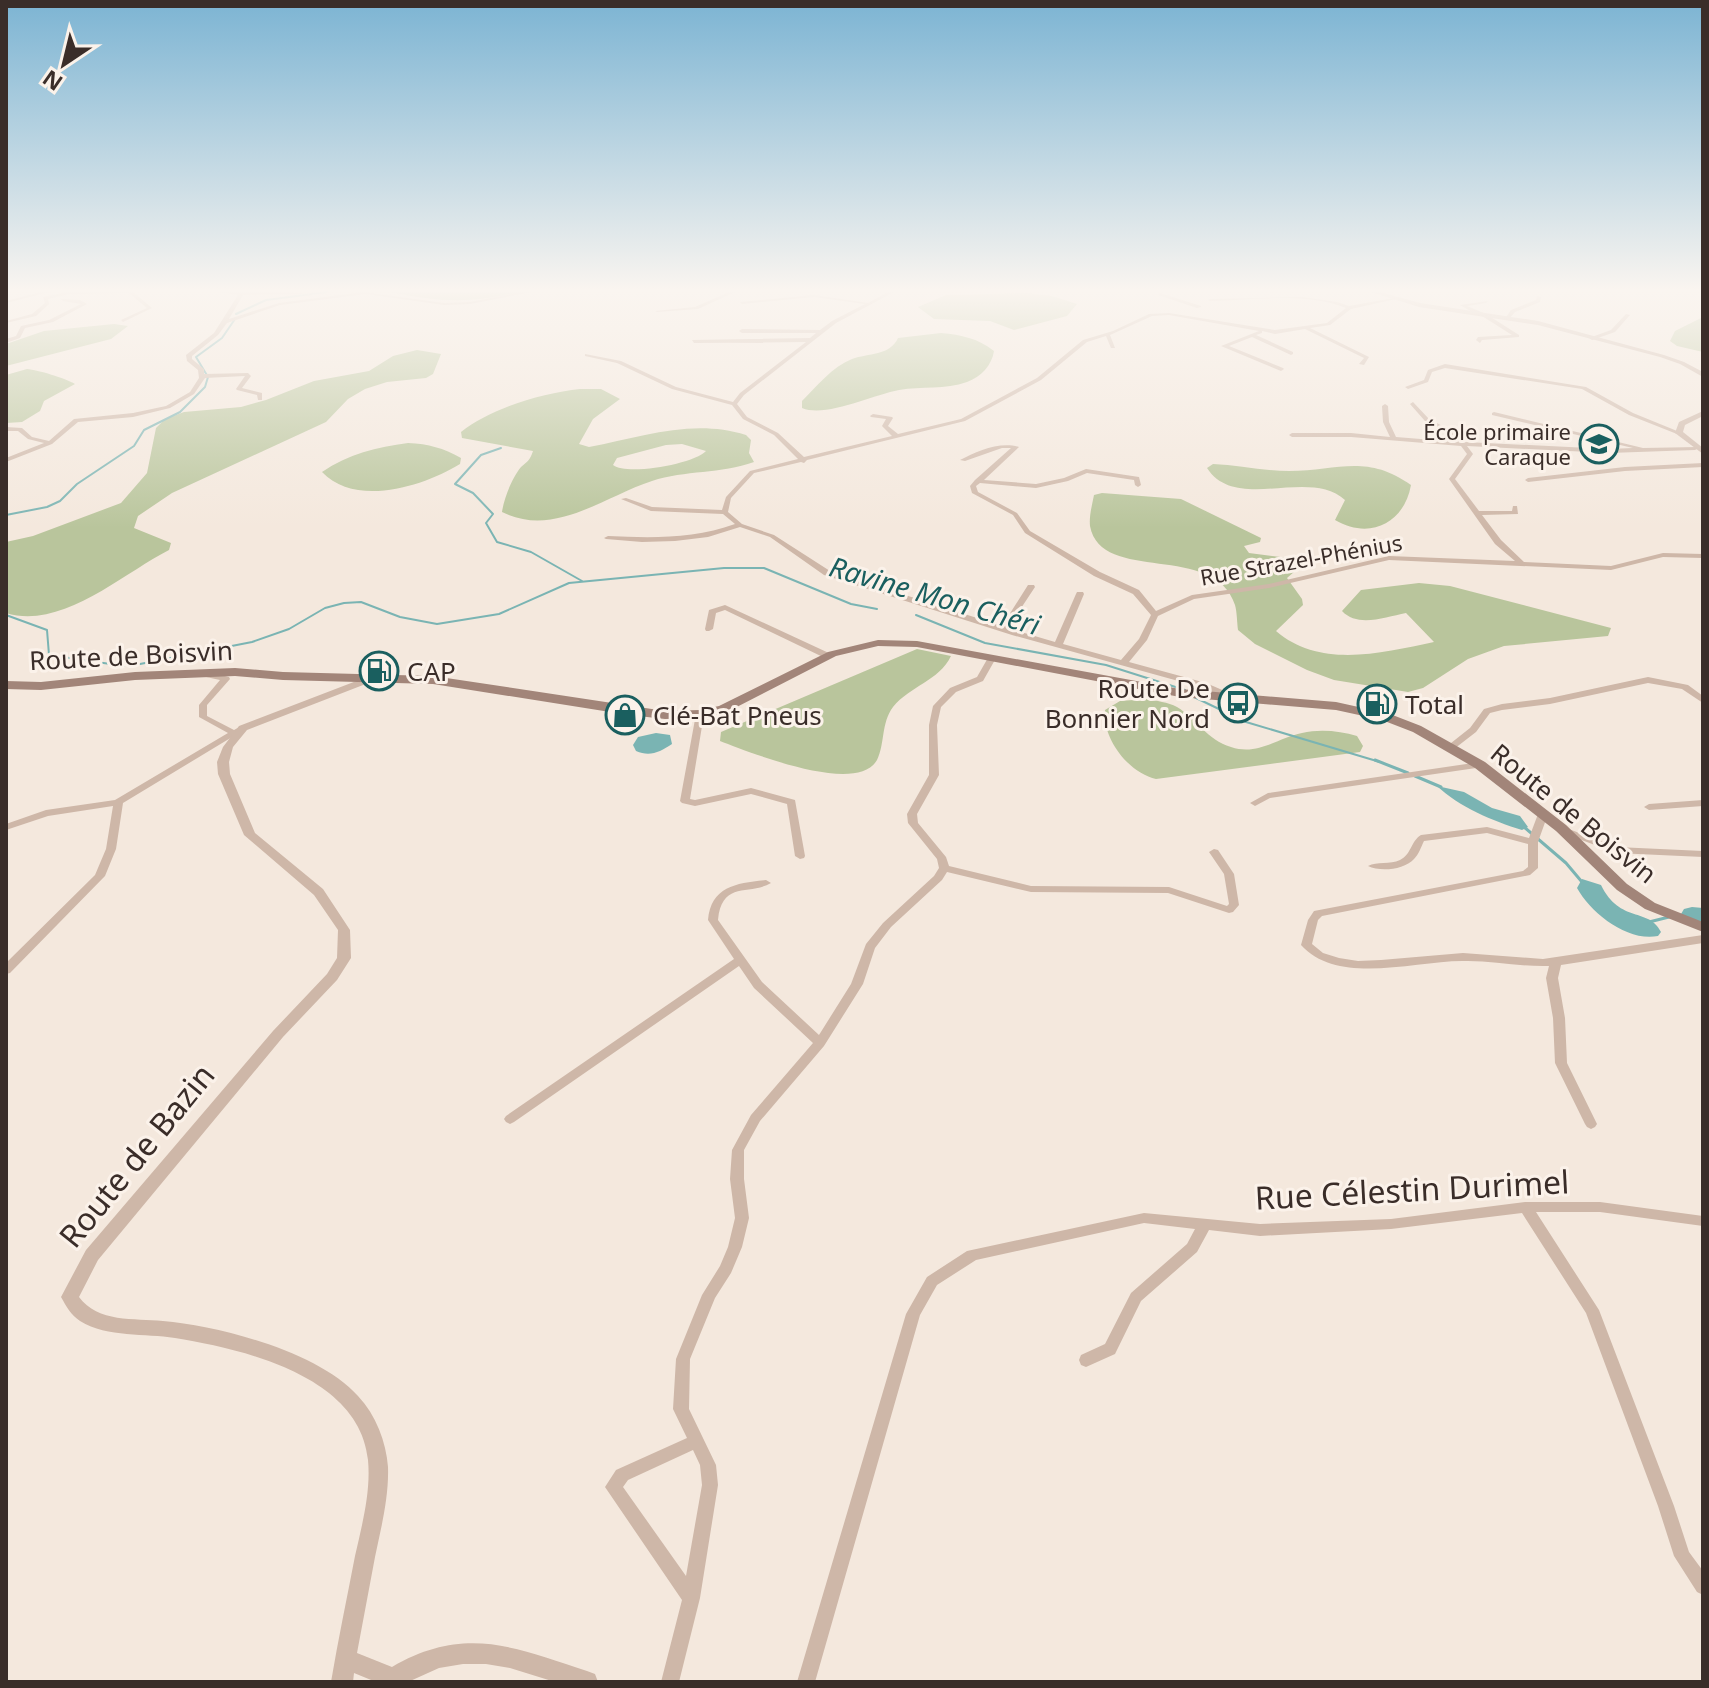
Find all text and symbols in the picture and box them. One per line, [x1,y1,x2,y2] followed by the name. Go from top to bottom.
[24,24,104,104] north arrow
[36,64,68,99] text: N
[1423,416,1571,471] place label: École primaire Caraque
[1578,423,1620,465] school or university icon: École primaire Caraque
[1198,526,1404,592] street label: Rue Strazel-Phénius
[825,547,1046,643] water label: Ravine Mon Chéri
[28,632,234,678] street label: Route de Boisvin
[358,650,400,692] fuel station icon: CAP
[407,653,456,689] place label: CAP
[1045,670,1210,736] place label: Route De Bonnier Nord
[1217,682,1259,724] bus stop icon: Route De Bonnier Nord
[1356,683,1398,725] fuel station icon: Total
[1405,686,1464,722] place label: Total
[604,694,646,736] shop icon: Clé-Bat Pneus
[653,697,822,733] place label: Clé-Bat Pneus
[1483,735,1665,891] street label: Route de Boisvin
[49,1054,223,1256] street label: Route de Bazin
[1254,1159,1570,1219] street label: Rue Célestin Durimel

